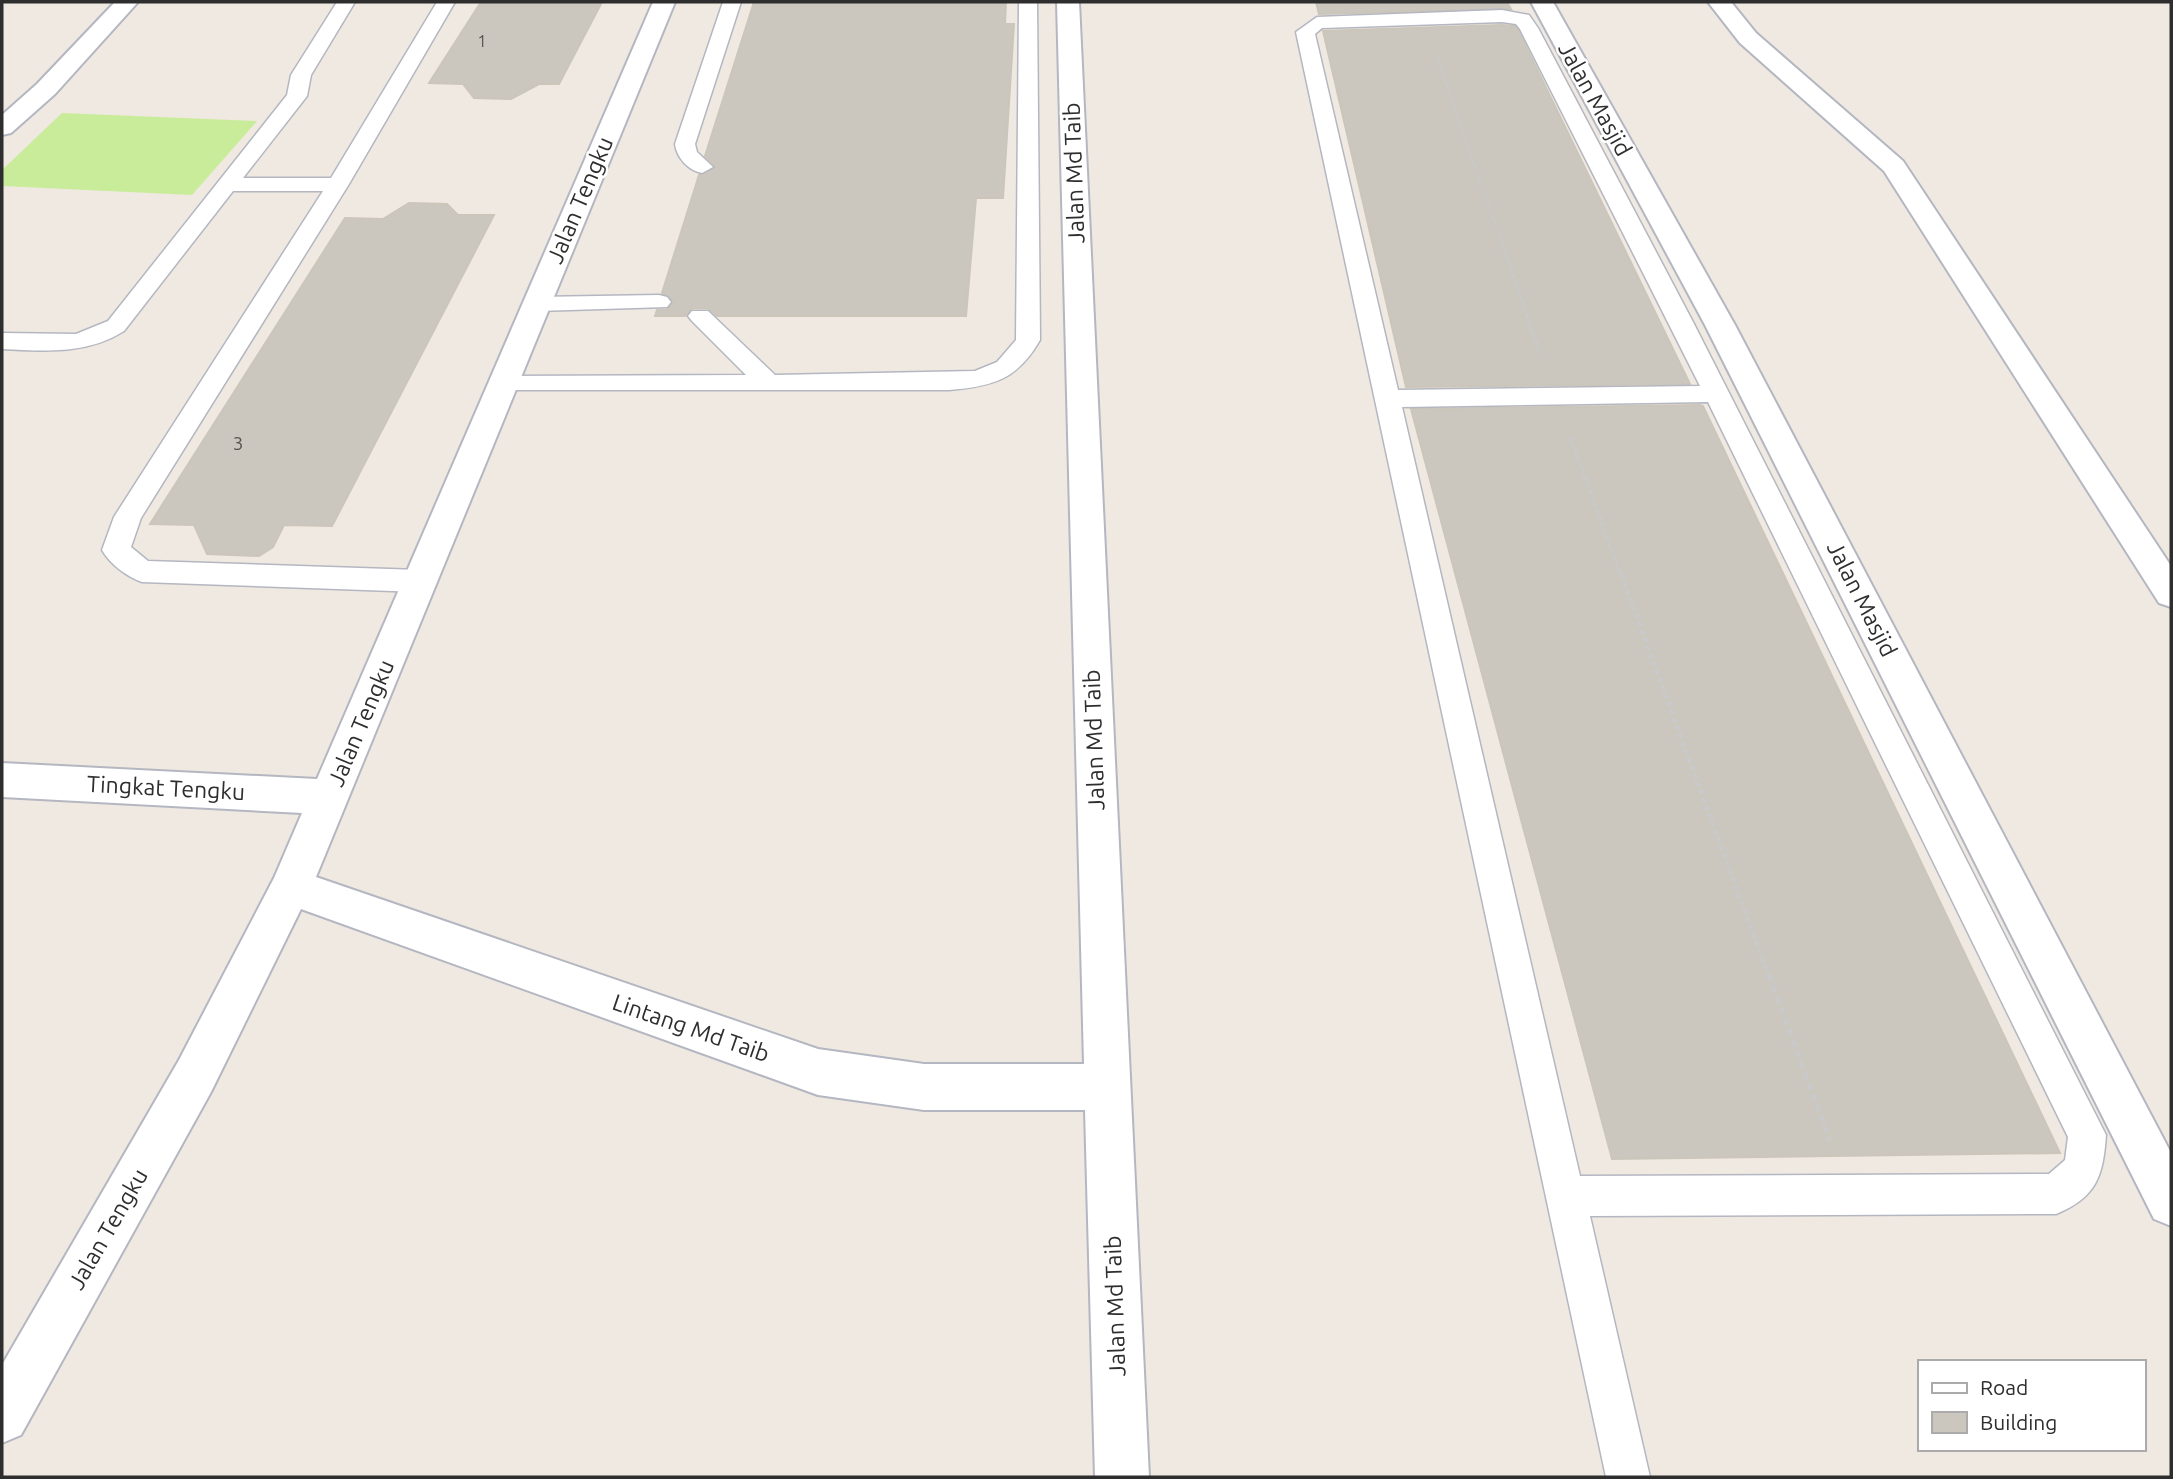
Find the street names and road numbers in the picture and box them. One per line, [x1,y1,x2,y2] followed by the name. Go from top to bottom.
[1554,38,1637,160] street label: Jalan Masjid
[1059,102,1088,244] street label: Jalan Md Taib
[542,133,617,267] street label: Jalan Tengku
[1823,537,1902,661] street label: Jalan Masjid
[323,656,398,790] street label: Jalan Tengku
[1079,669,1108,811] street label: Jalan Md Taib
[86,771,246,804] street label: Tingkat Tengku
[609,989,773,1066] street label: Lintang Md Taib
[63,1164,152,1293] street label: Jalan Tengku
[1100,1235,1129,1377] street label: Jalan Md Taib

